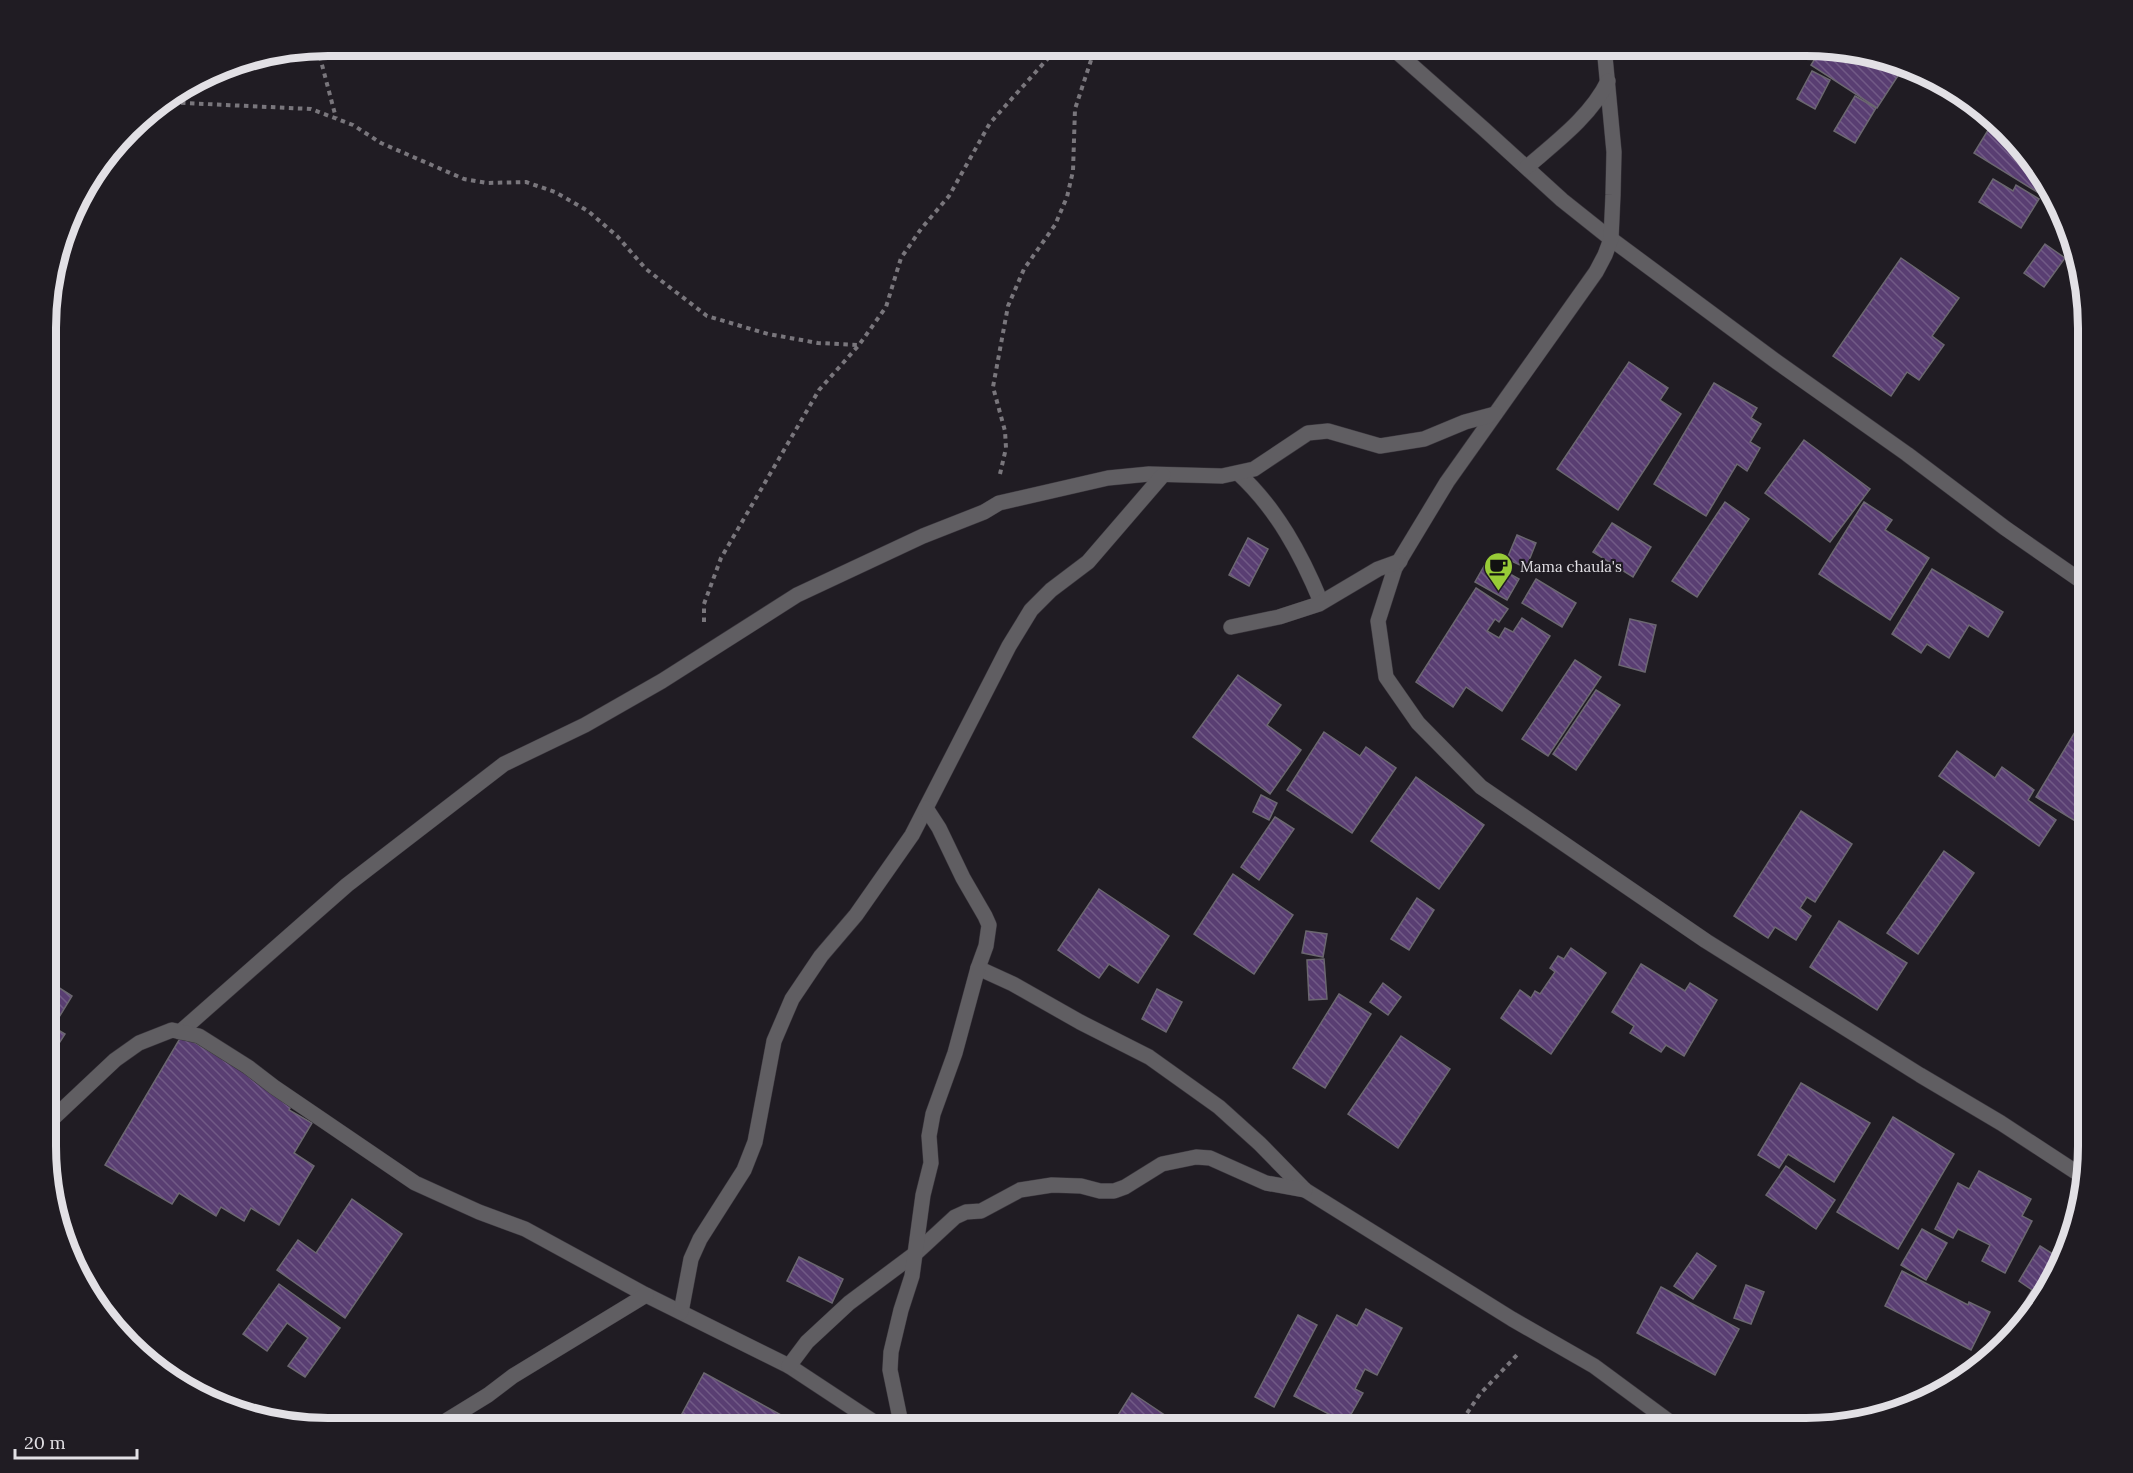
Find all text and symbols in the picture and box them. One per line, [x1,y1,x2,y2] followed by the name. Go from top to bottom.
[1483,550,1515,592] cafe icon: Mama chaula's
[1520,557,1622,576] place label: Mama chaula's
[15,1422,136,1460] scale bar
[24,1431,66,1454] text: 20 m

